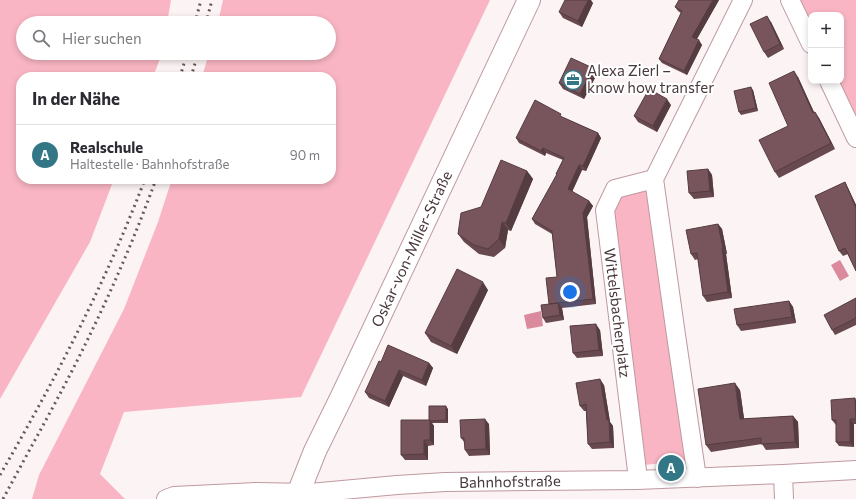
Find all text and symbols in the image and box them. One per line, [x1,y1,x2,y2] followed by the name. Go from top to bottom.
[808,12,844,84] map controls
[808,12,844,48] button: +
[16,16,336,60] search box
[30,27,52,49] icon: search
[62,29,142,47] text: Hier suchen
[808,48,844,84] button: −
[587,61,714,96] place label: Alexa Zierl – know how transfer
[562,69,584,91] office icon: Alexa Zierl – know how transfer
[32,88,120,109] text: In der Nähe
[70,138,143,156] text: Realschule
[40,147,50,163] text: A
[290,147,320,163] text: 90 m
[70,156,229,172] text: Haltestelle · Bahnhofstraße
[367,168,455,330] street label: Oskar-von-Miller-Straße
[601,247,635,379] street label: Wittelsbacherplatz
[560,282,580,302] your location
[658,453,684,483] pin: A
[459,471,561,491] street label: Bahnhofstraße

